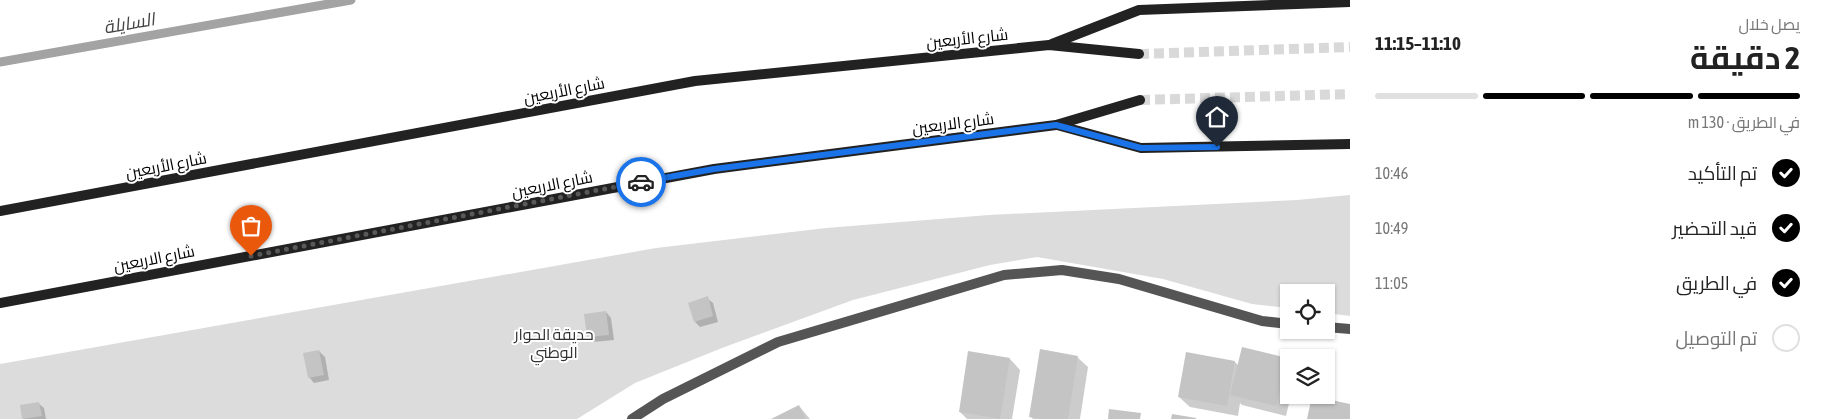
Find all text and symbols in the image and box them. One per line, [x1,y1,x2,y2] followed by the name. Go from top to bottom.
[102,8,158,38] water label: السايلة
[1738,15,1800,33] text: يصل خلال
[925,25,1009,54] street label: شارع الأربعين
[1375,32,1461,54] text: 11:10–11:15
[1690,39,1800,76] text: 2 دقيقة
[522,73,607,110] street label: شارع الأربعين
[1196,96,1238,147] pin
[1203,103,1231,131] icon: home
[911,109,995,140] street label: شارع الاربعين
[1688,113,1800,131] text: في الطريق · 130 m
[124,148,209,185] street label: شارع الأربعين
[616,157,666,207] courier
[1772,159,1800,187] icon: check
[1688,162,1757,184] text: تم التأكيد
[1375,164,1408,182] text: 10:46
[510,167,595,204] street label: شارع الاربعين
[627,168,655,196] icon: car
[230,205,272,256] pin
[237,212,265,240] icon: bag
[1772,214,1800,242] icon: check
[1672,217,1757,239] text: قيد التحضير
[1375,219,1408,237] text: 10:49
[112,241,197,278] street label: شارع الاربعين
[1772,269,1800,297] icon: check
[1676,272,1757,294] text: في الطريق
[1375,274,1408,292] text: 11:05
[1280,284,1335,404] map controls
[1280,284,1335,339] button: locate
[513,325,594,366] park label: حديقة الحوار الوطني
[1675,327,1757,349] text: تم التوصيل
[1280,349,1335,404] button: layers

